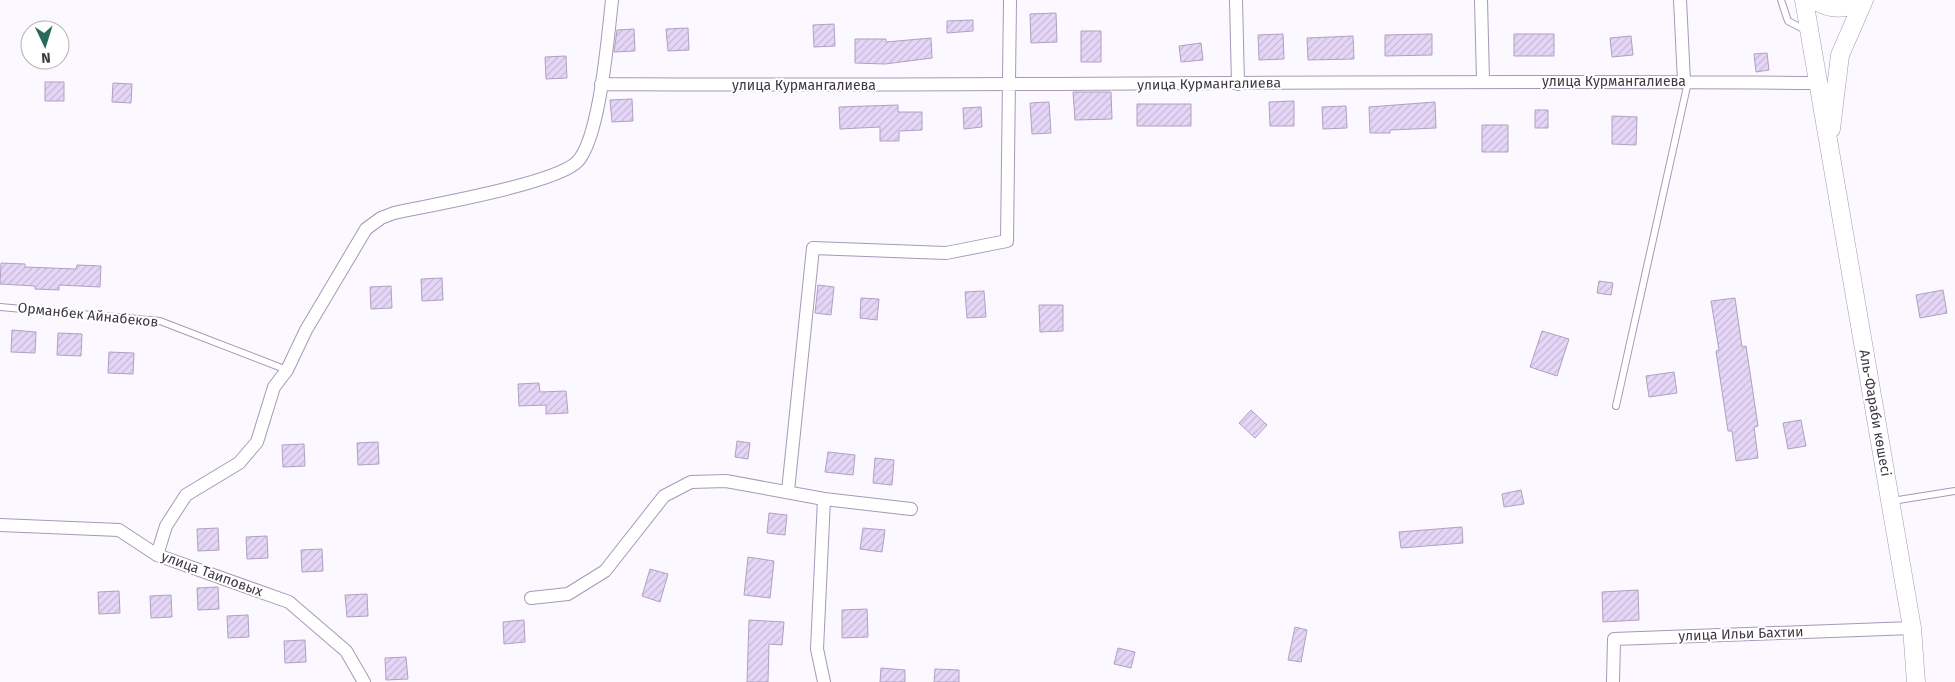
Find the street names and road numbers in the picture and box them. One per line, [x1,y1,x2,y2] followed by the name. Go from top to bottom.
[1542,73,1686,90] street label: улица Курмангалиева
[1137,74,1281,94] street label: улица Курмангалиева
[732,77,876,94] street label: улица Курмангалиева
[17,299,159,331] street label: Орманбек Айнабеков
[1855,348,1895,478] street label: Аль-Фараби көшесі
[159,548,265,600] street label: улица Таиповых
[1678,623,1804,645] street label: улица Ильи Бахтии

